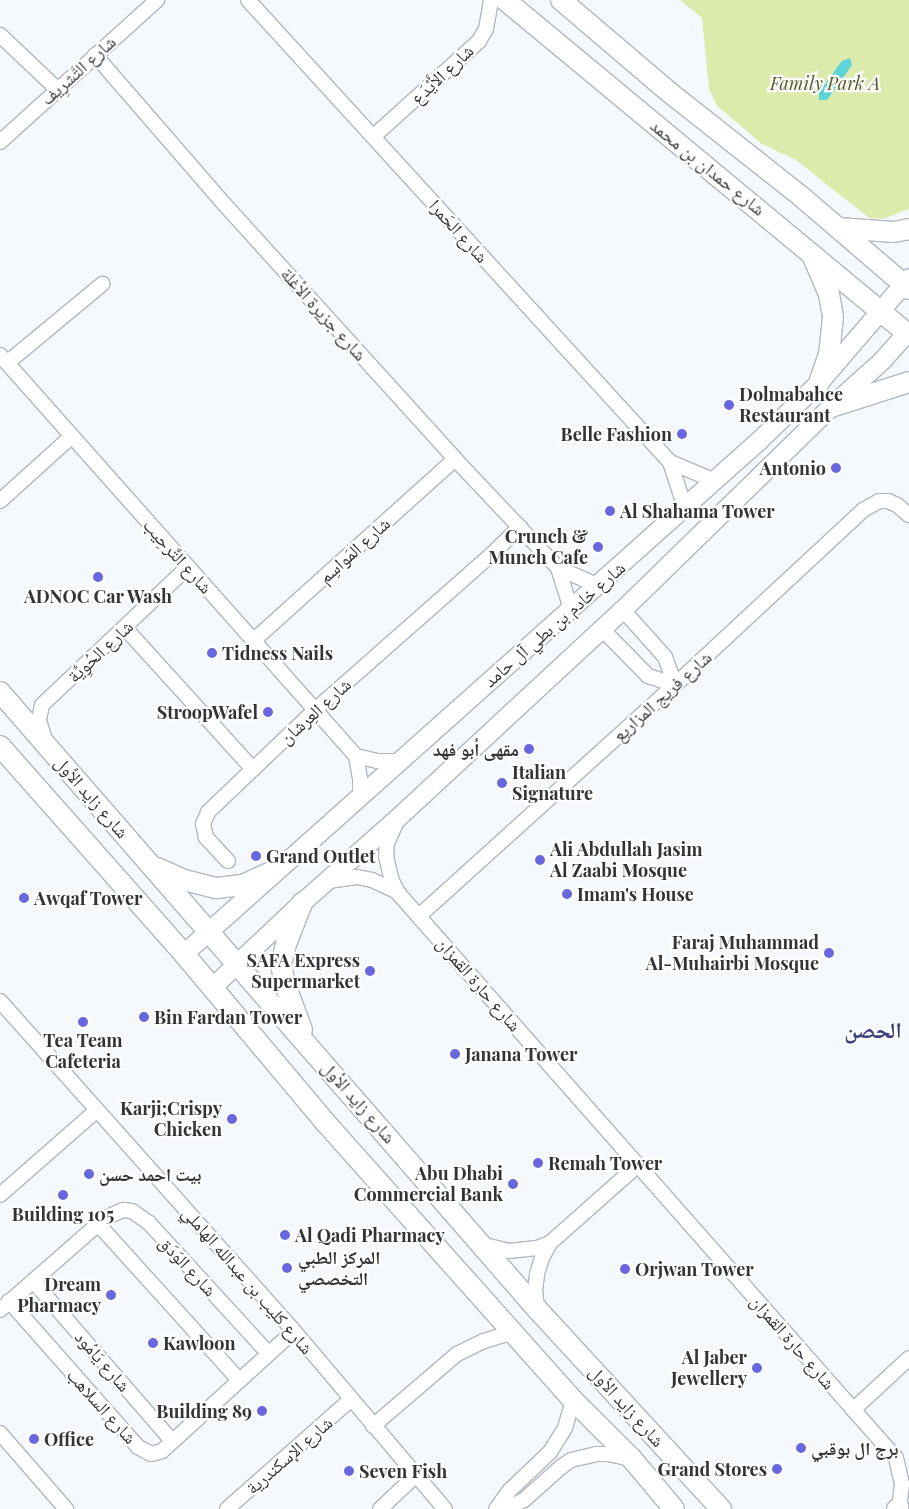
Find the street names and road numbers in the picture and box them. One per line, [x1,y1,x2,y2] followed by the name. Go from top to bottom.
[36,31,120,109] street label: شارع التَّشرِيف
[406,40,478,108] street label: شارع الأَيْدَع
[646,114,770,220] street label: شارع حمدان بن محمد
[425,195,493,267] street label: شارع الحَمرا
[277,263,371,365] street label: شارع جزيرة الأغلة
[314,512,394,588] street label: شارع المَواسِم
[139,514,217,598] street label: شارع التَّرحِيب
[479,557,629,691] street label: شارع خادم بن بطي آل حامد
[63,615,137,687] street label: شارع الحُوِيَّة
[608,646,716,746] street label: شارع فريج المزاريع
[275,673,355,749] street label: شارع العِرشان
[50,751,134,843] street label: شارع زايد الأول
[432,932,526,1036] street label: شارع حارة القمزان
[317,1056,401,1148] street label: شارع زايد الأول
[178,1202,318,1358] street label: شارع كليب بن عبدالله الهاملي
[155,1231,221,1301] street label: شارع الوَدَق
[746,1290,840,1394] street label: شارع حارة القمزان
[71,1326,135,1396] street label: شارع يَامُود
[585,1361,669,1451] street label: شارع زايد الأول
[63,1364,141,1448] street label: شارع السلاهب
[241,1412,337,1498] street label: شارع الإسكندرية

